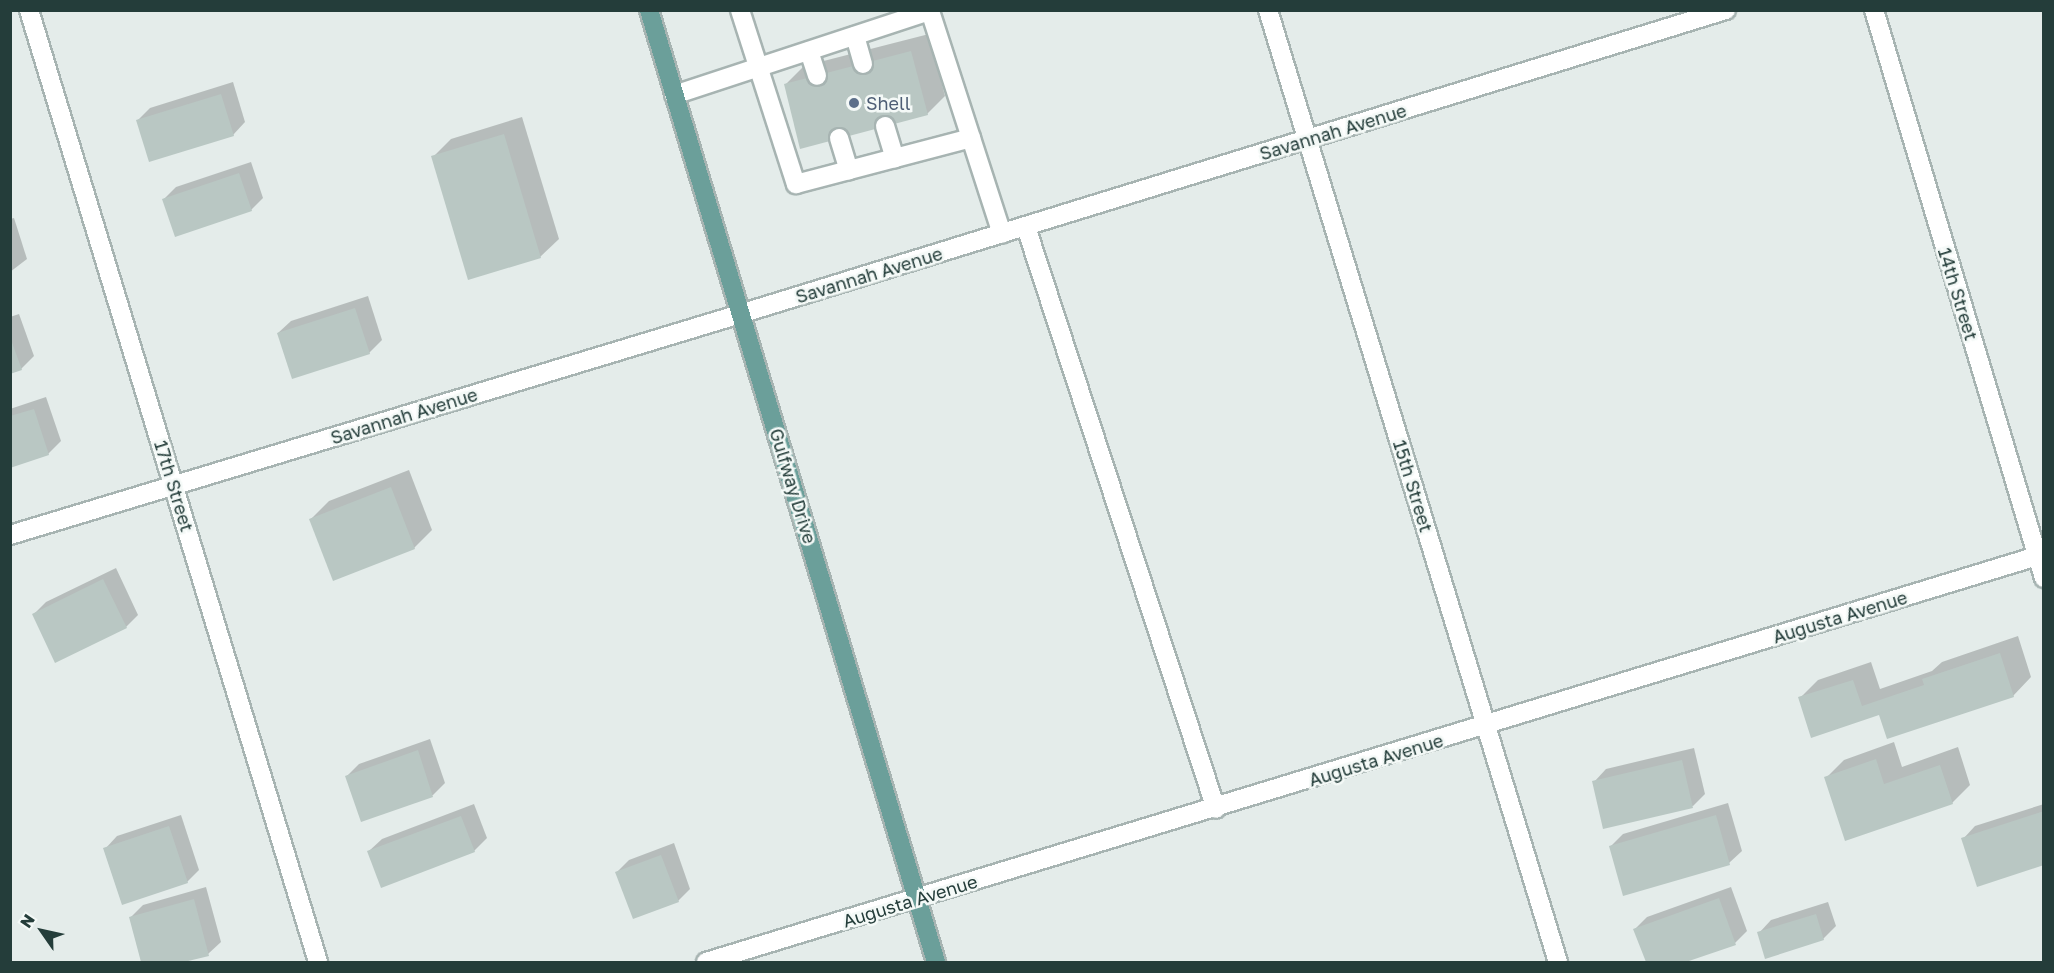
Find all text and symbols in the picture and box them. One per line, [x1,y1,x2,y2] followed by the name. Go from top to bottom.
[866,92,911,114] place label: Shell
[847,96,861,110] marker: Shell
[1257,99,1409,165] street label: Savannah Avenue
[793,242,945,308] street label: Savannah Avenue
[1934,245,1982,343] street label: 14th Street
[328,383,480,449] street label: Savannah Avenue
[765,426,821,546] street label: Gulfway Drive
[1389,437,1437,535] street label: 15th Street
[150,438,198,534] street label: 17th Street
[1770,586,1910,648] street label: Augusta Avenue
[1306,729,1446,791] street label: Augusta Avenue
[840,870,980,932] street label: Augusta Avenue
[12,901,72,961] north arrow
[15,910,39,932] text: N

